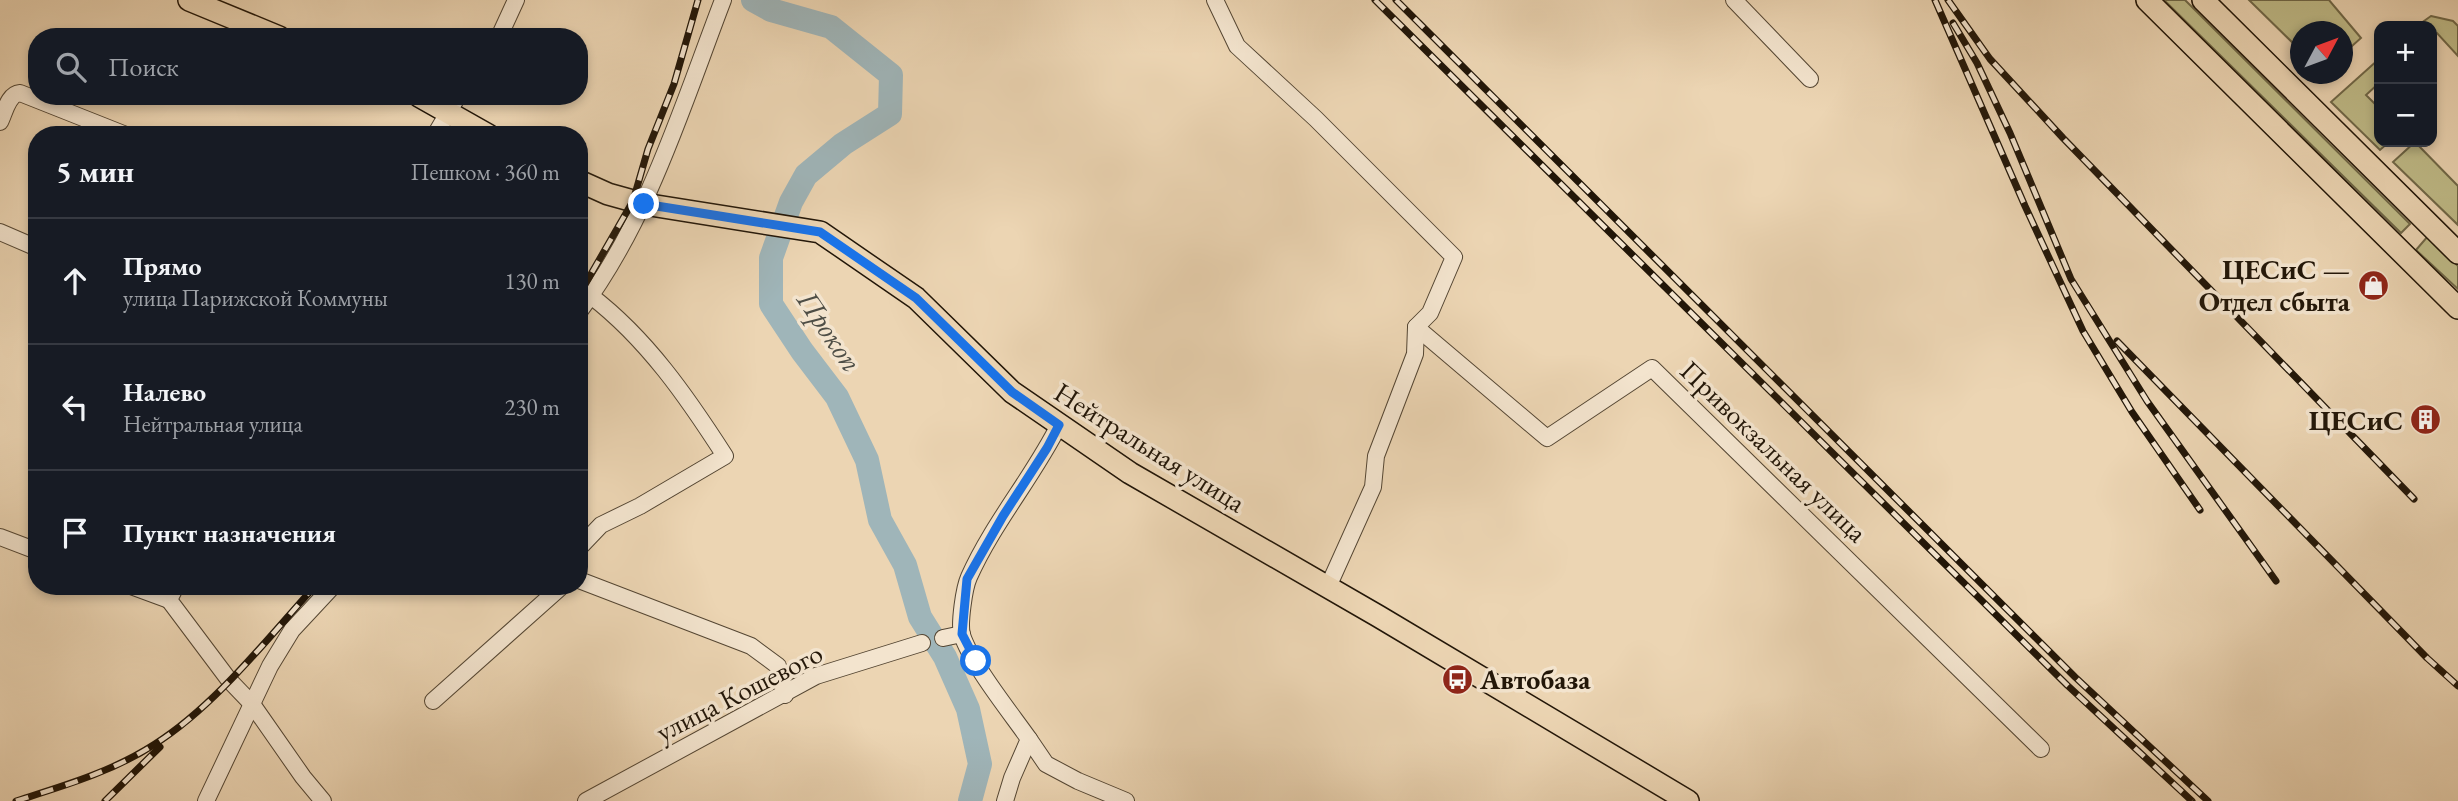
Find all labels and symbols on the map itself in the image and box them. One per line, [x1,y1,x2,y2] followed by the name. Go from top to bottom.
[2290,21,2353,84] north arrow
[628,188,659,219] route end
[2199,251,2351,319] place label: ЦЕСиС — Отдел сбыта
[2356,268,2390,302] shop icon: ЦЕСиС — Отдел сбыта
[788,282,871,379] water label: Прокоп
[1673,352,1876,550] street label: Привокзальная улица
[1048,374,1253,521] street label: Нейтральная улица
[2309,402,2403,438] place label: ЦЕСиС
[2409,403,2443,437] building icon: ЦЕСиС
[649,635,829,749] street label: улица Кошевого
[960,645,991,676] route start
[1479,661,1591,697] place label: Автобаза
[1440,662,1474,696] bus stop icon: Автобаза

